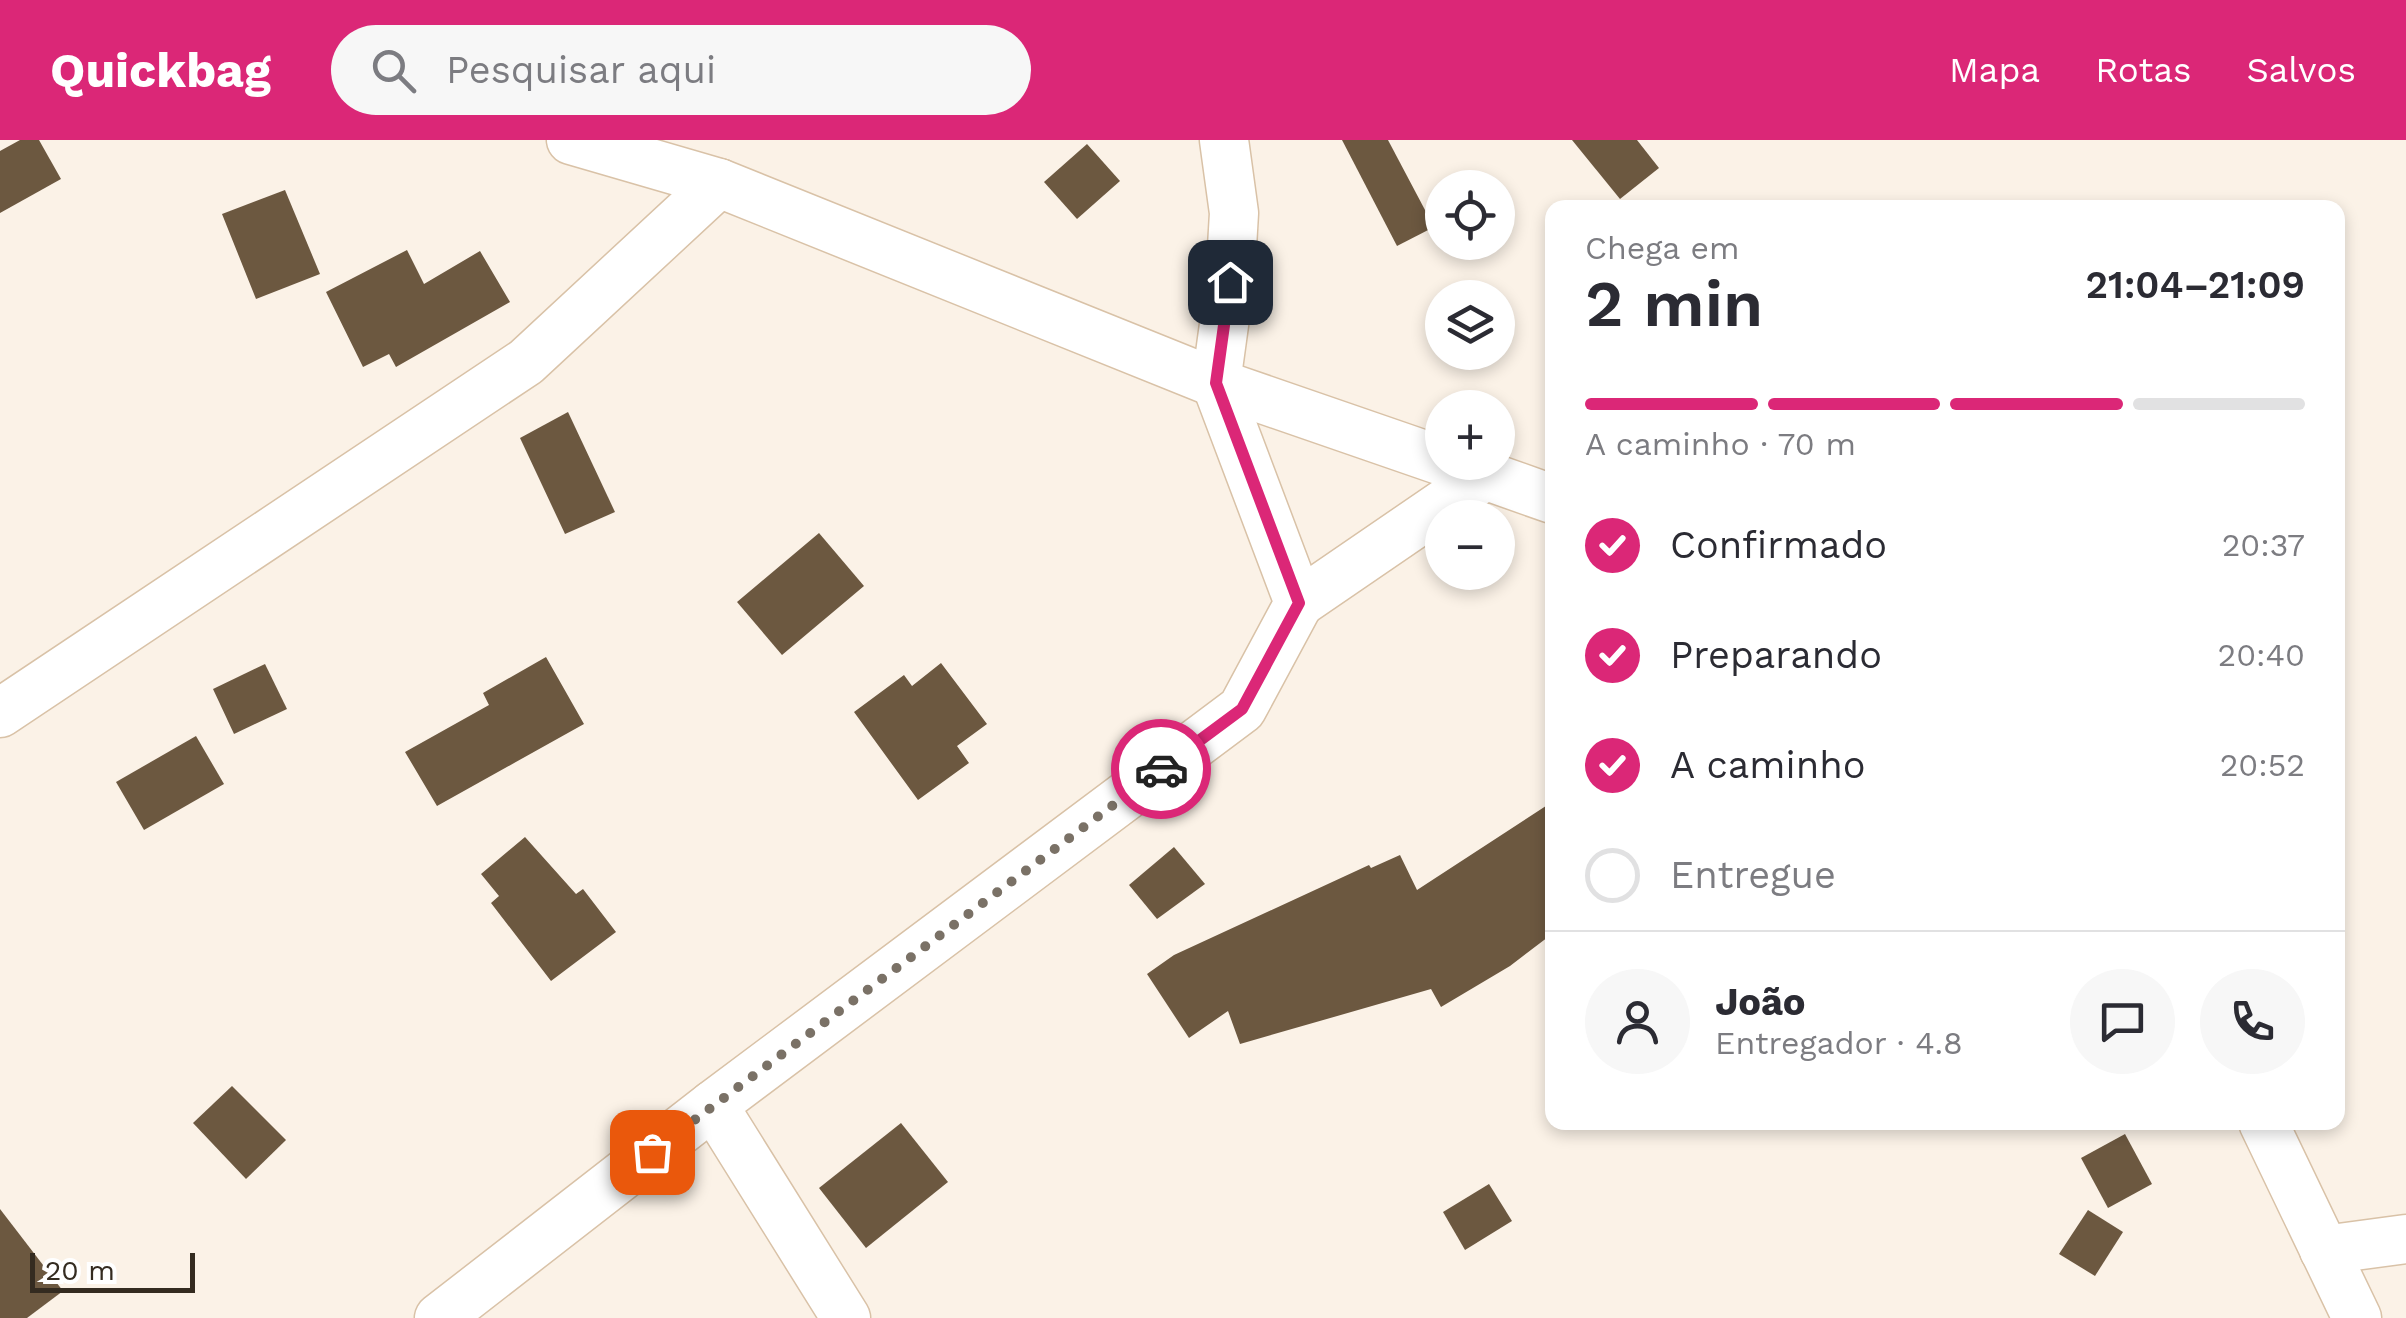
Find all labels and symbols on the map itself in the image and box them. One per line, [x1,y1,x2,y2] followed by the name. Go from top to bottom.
[1188,240,1273,325] pin
[1111,719,1211,819] courier
[610,1110,695,1195] pin
[30,1248,195,1292] scale bar

